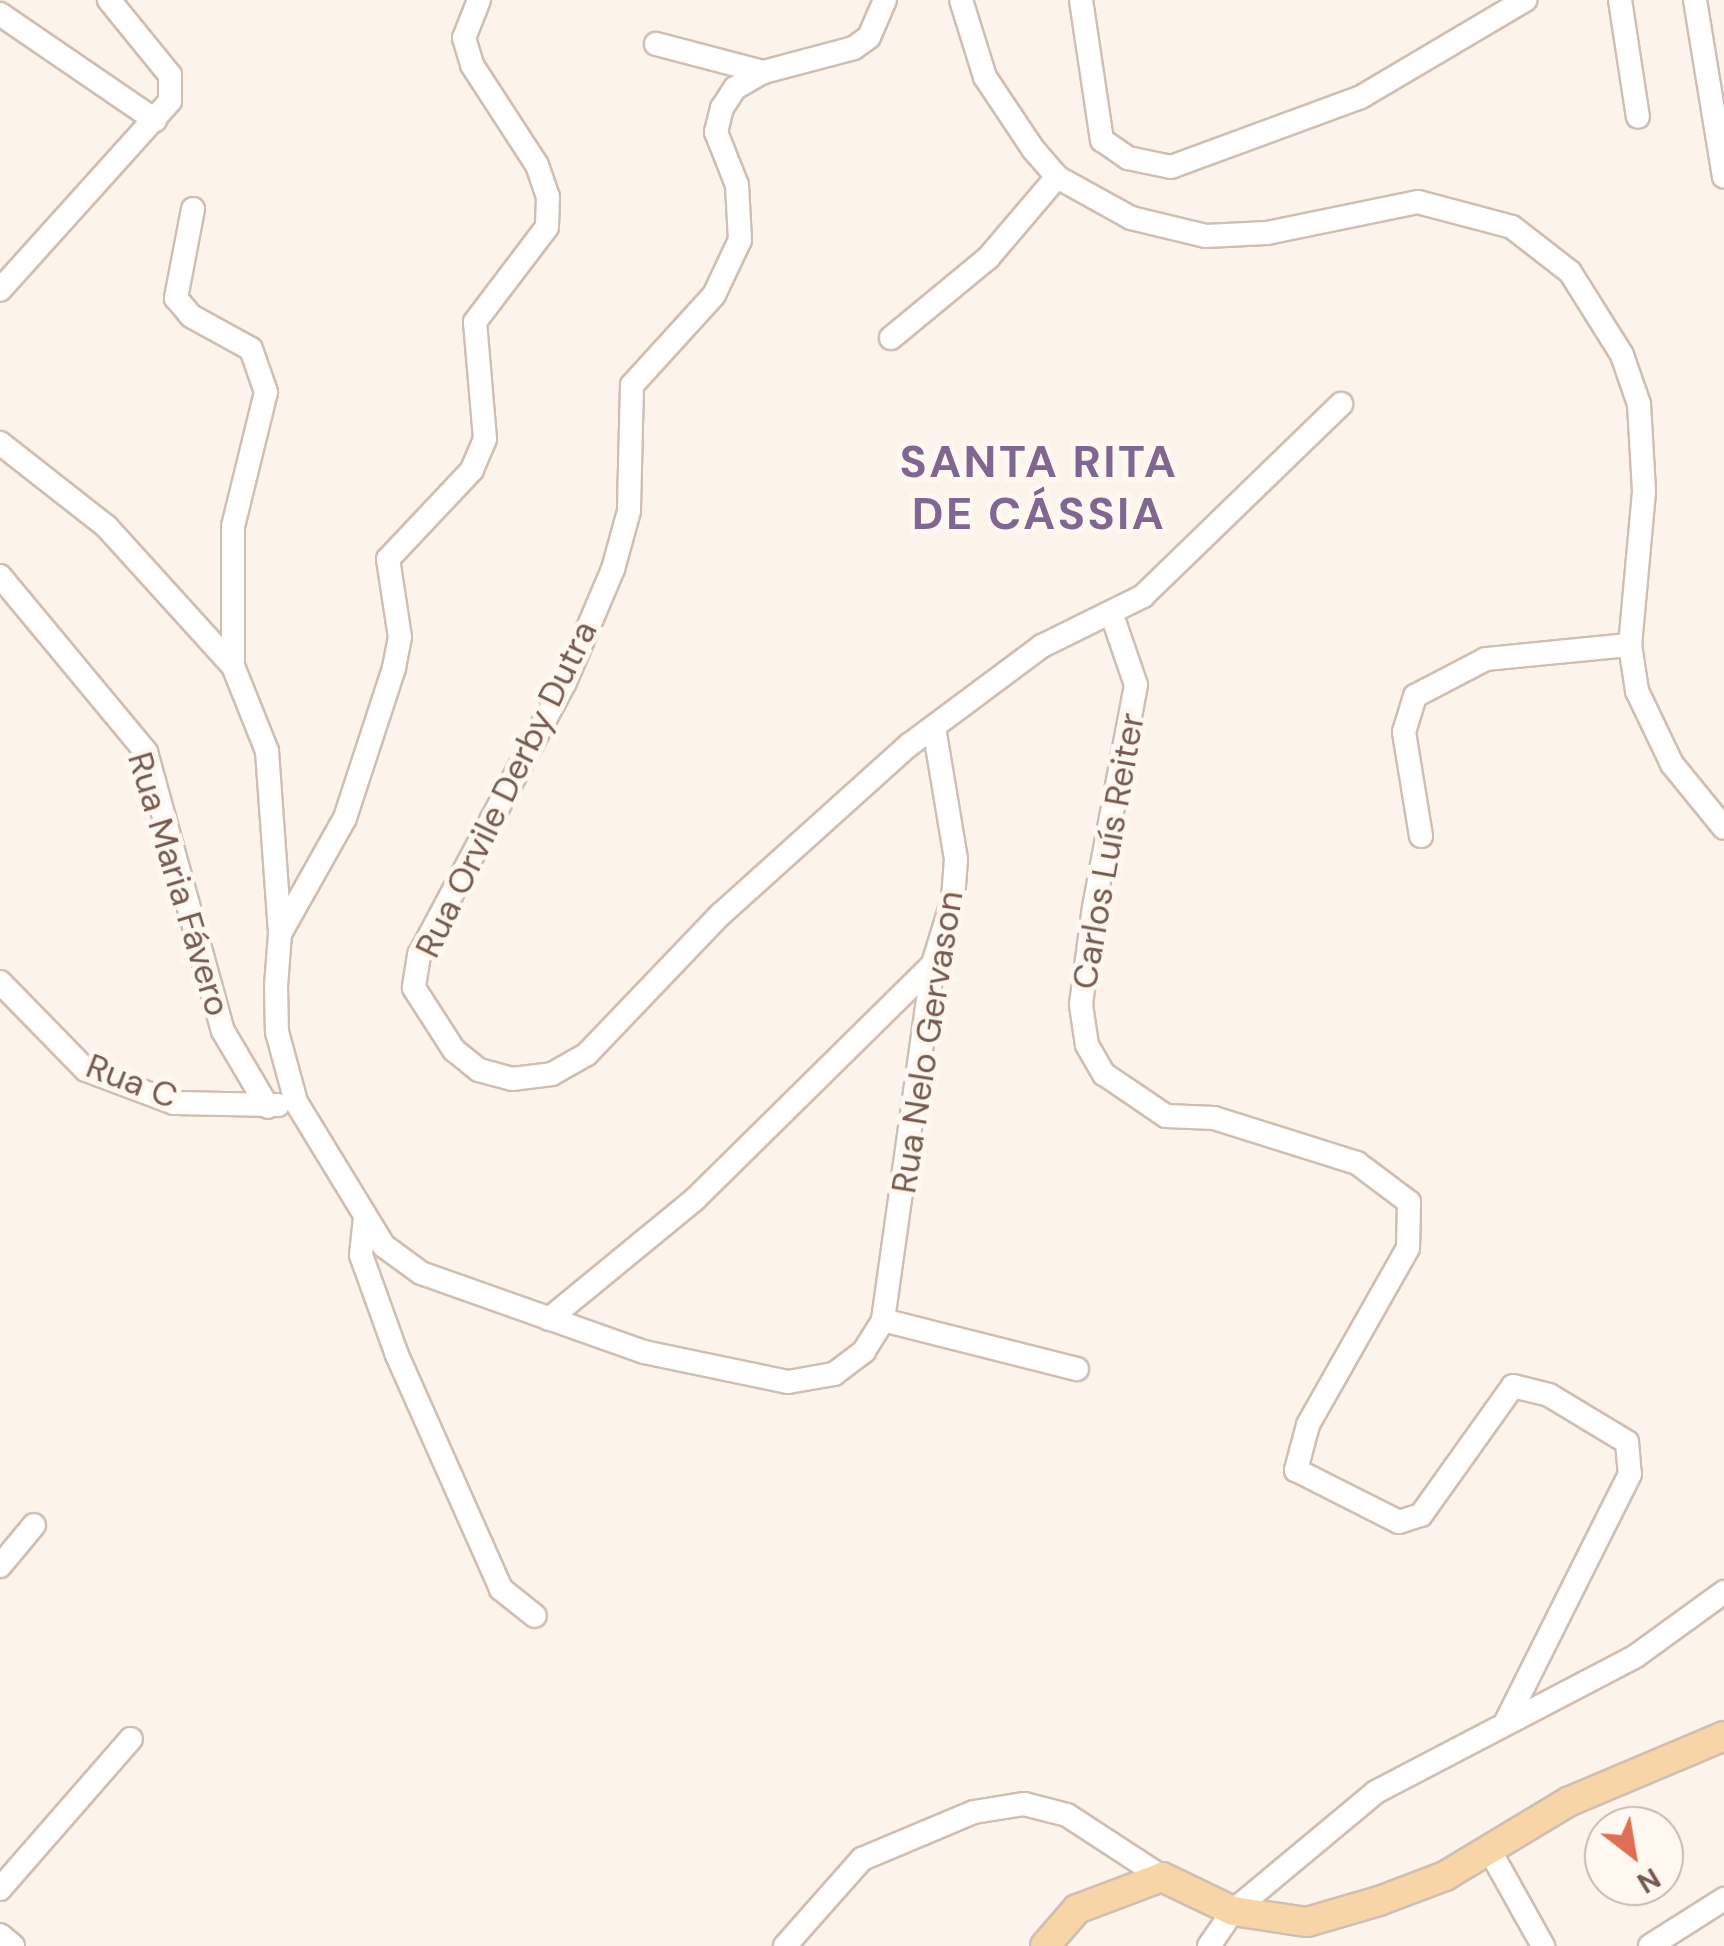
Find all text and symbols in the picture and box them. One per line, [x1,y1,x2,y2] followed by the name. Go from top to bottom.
[899,435,1179,541] district label: SANTA RITA DE CÁSSIA
[406,614,606,964] street label: Rua Orvile Derby Dutra
[1063,710,1153,992] street label: Carlos Luís Reiter
[119,747,239,1021] street label: Rua Maria Fávero
[882,888,972,1196] street label: Rua Nelo Gervason
[80,1044,184,1118] street label: Rua C
[1584,1806,1684,1906] north arrow
[1630,1859,1667,1902] text: N

